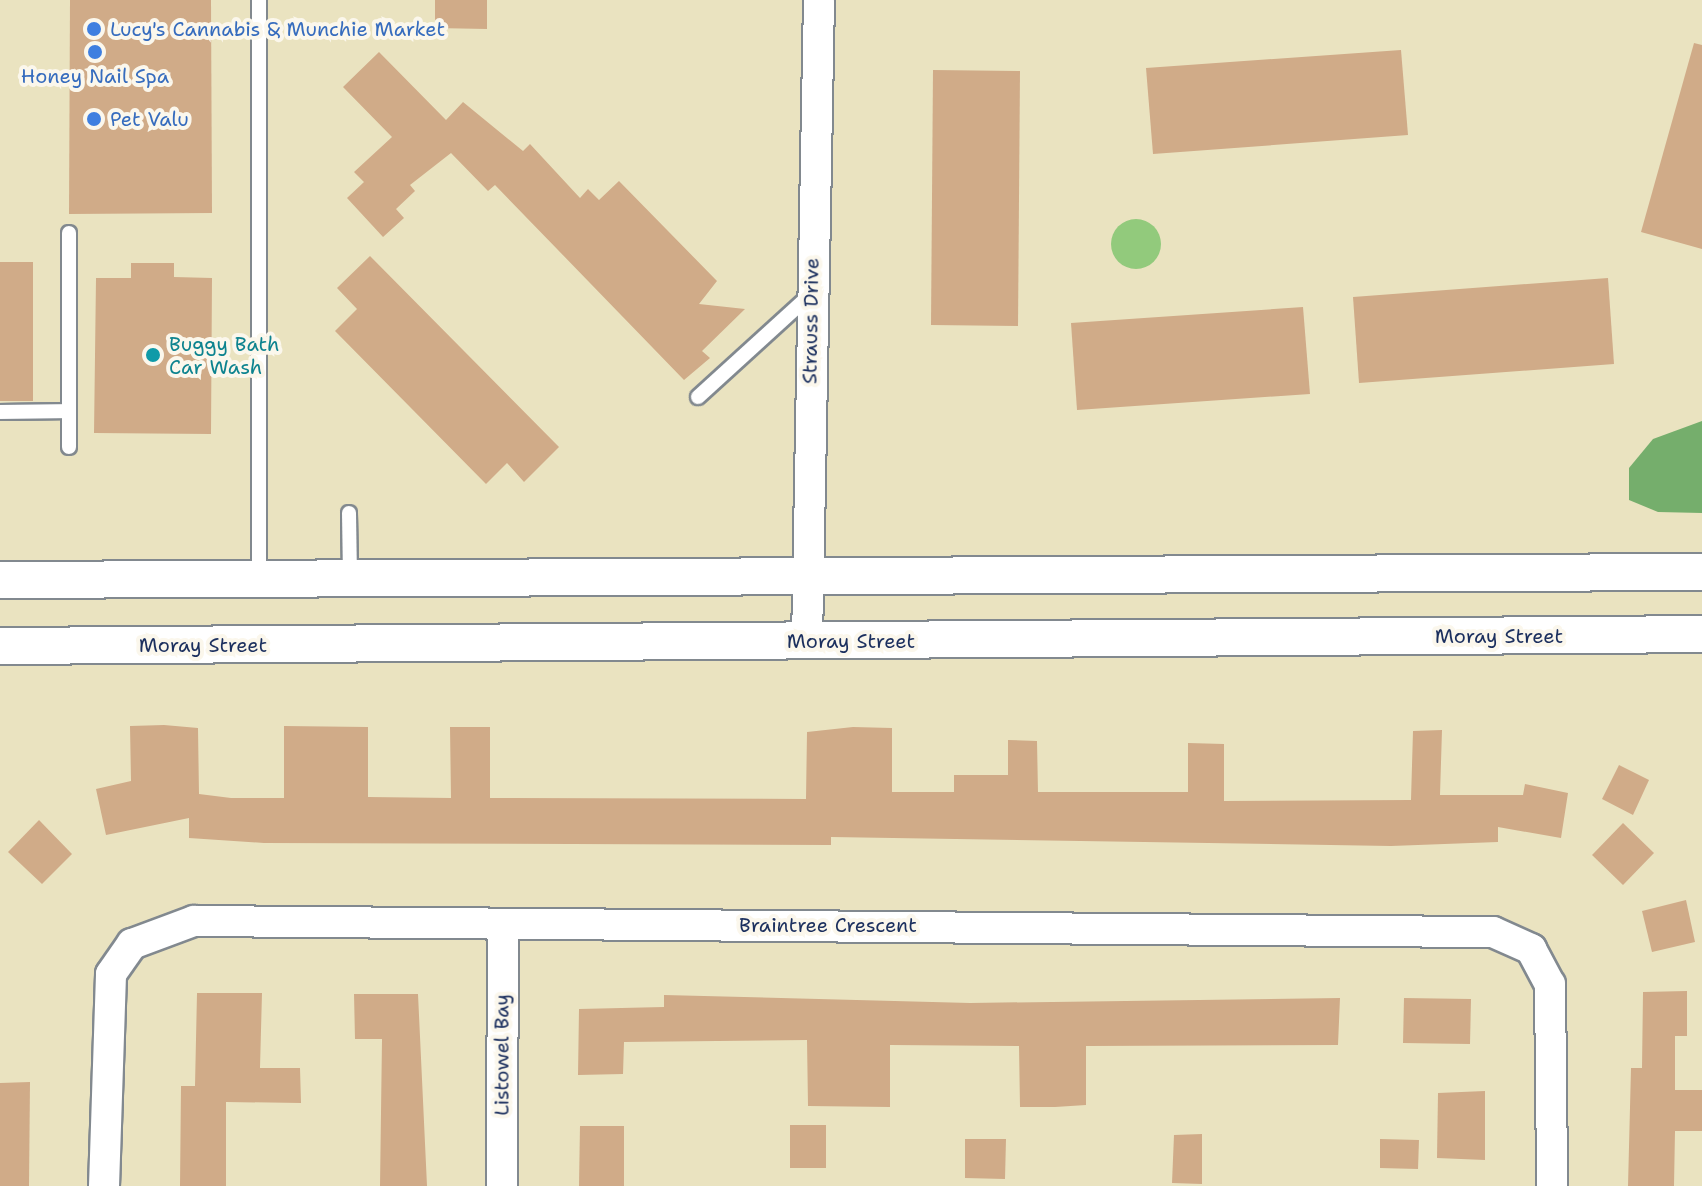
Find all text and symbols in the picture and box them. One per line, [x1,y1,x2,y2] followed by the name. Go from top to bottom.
[110,17,445,41] place label: Lucy's Cannabis & Munchie Market
[85,20,103,38] marker: Lucy's Cannabis & Munchie Market
[86,43,104,61] marker: Honey Nail Spa
[21,64,169,88] place label: Honey Nail Spa
[110,107,189,131] place label: Pet Valu
[85,110,103,128] marker: Pet Valu
[798,258,824,384] street label: Strauss Drive
[169,332,280,379] place label: Buggy Bath Car Wash
[144,346,162,364] marker: Buggy Bath Car Wash
[1435,624,1563,648] street label: Moray Street
[787,629,915,653] street label: Moray Street
[139,633,267,657] street label: Moray Street
[739,913,917,937] street label: Braintree Crescent
[490,994,514,1116] street label: Listowel Bay

